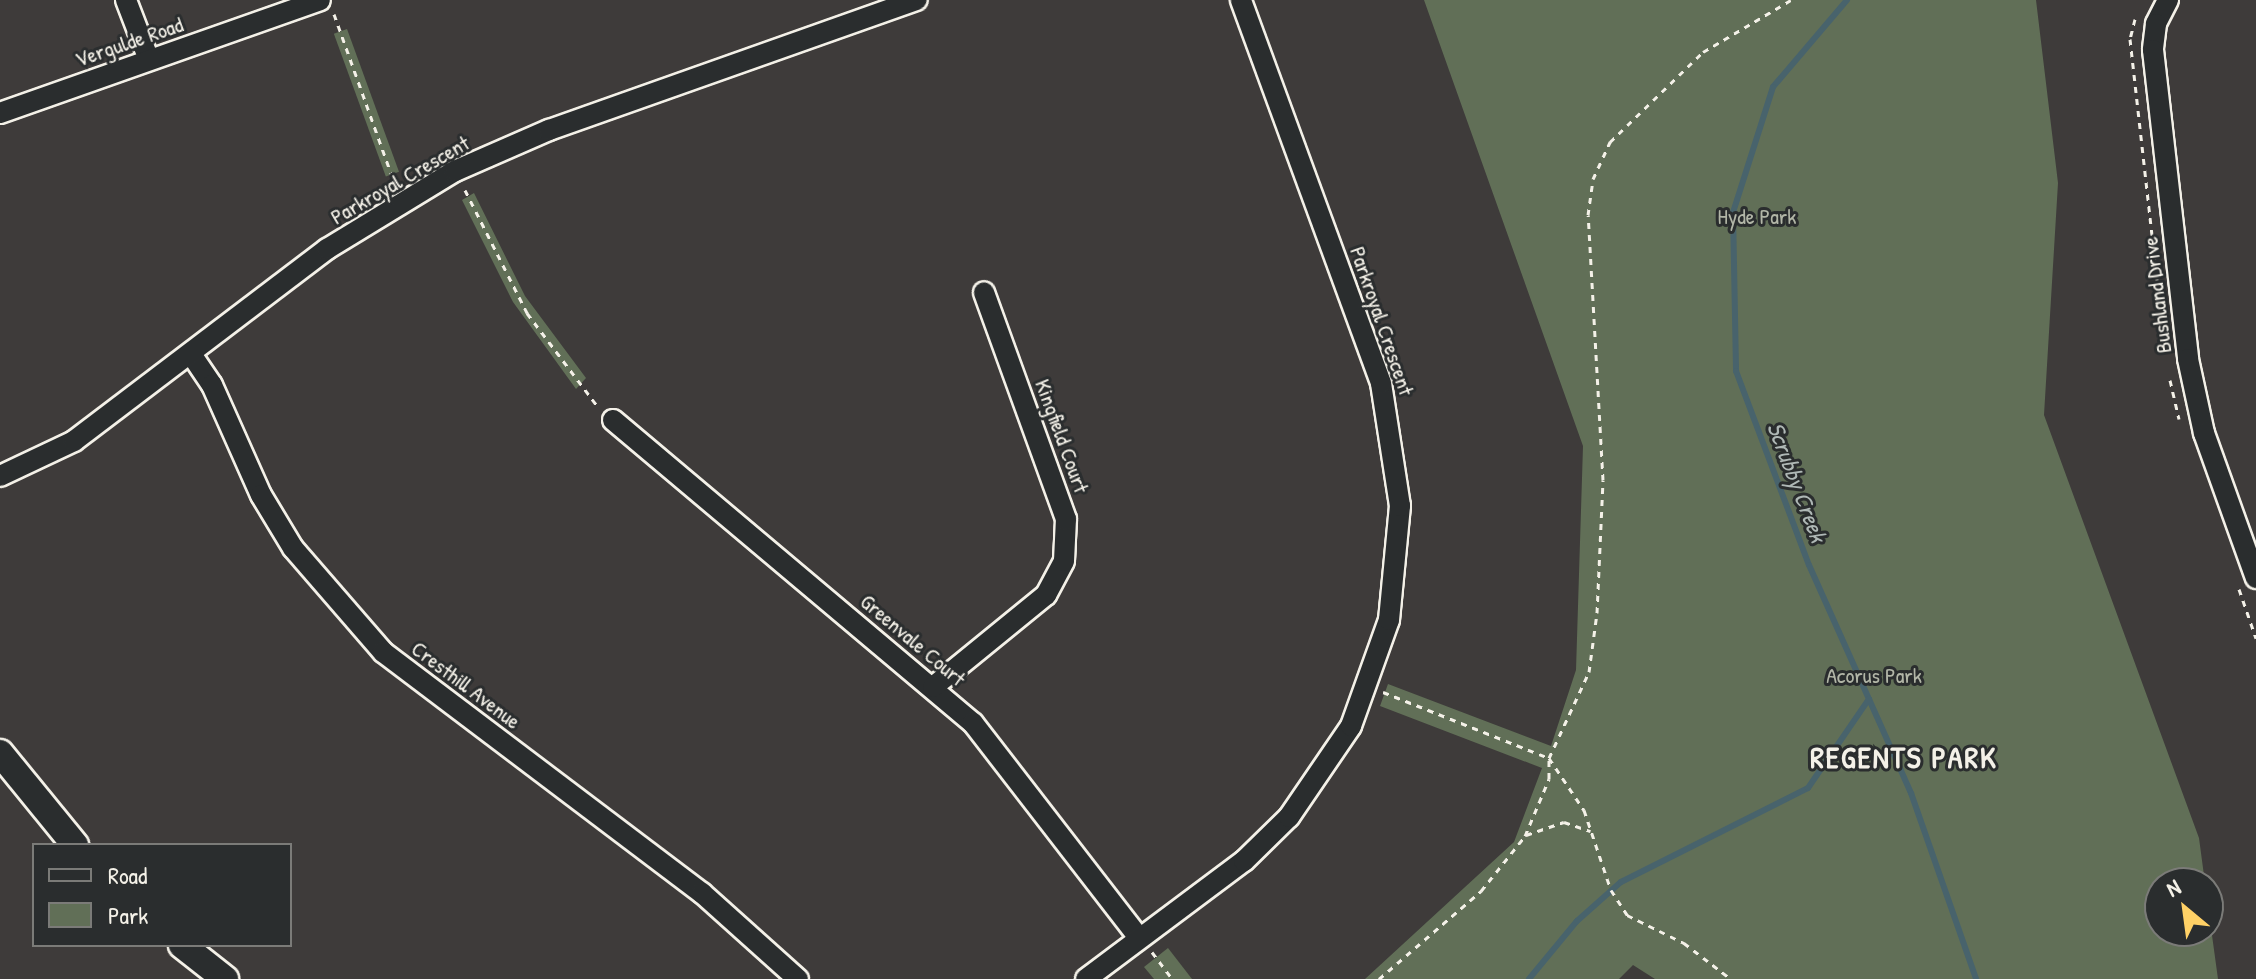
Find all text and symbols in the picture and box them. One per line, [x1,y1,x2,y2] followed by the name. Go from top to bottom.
[72,11,186,73] street label: Vergulde Road
[326,130,474,230] street label: Parkroyal Crescent
[1718,204,1796,230] park label: Hyde Park
[2137,235,2177,355] street label: Bushland Drive
[1344,243,1420,399] street label: Parkroyal Crescent
[1029,376,1095,496] street label: Kingfield Court
[1761,418,1833,546] water label: Scrubby Creek
[855,588,971,692] street label: Greenvale Court
[406,635,526,735] street label: Cresthill Avenue
[1826,663,1922,689] park label: Acorus Park
[1810,739,1998,775] district label: REGENTS PARK
[32,843,292,947] legend
[108,859,147,891] text: Road
[2144,867,2224,947] north arrow
[2161,872,2186,904] text: N
[108,899,148,931] text: Park

